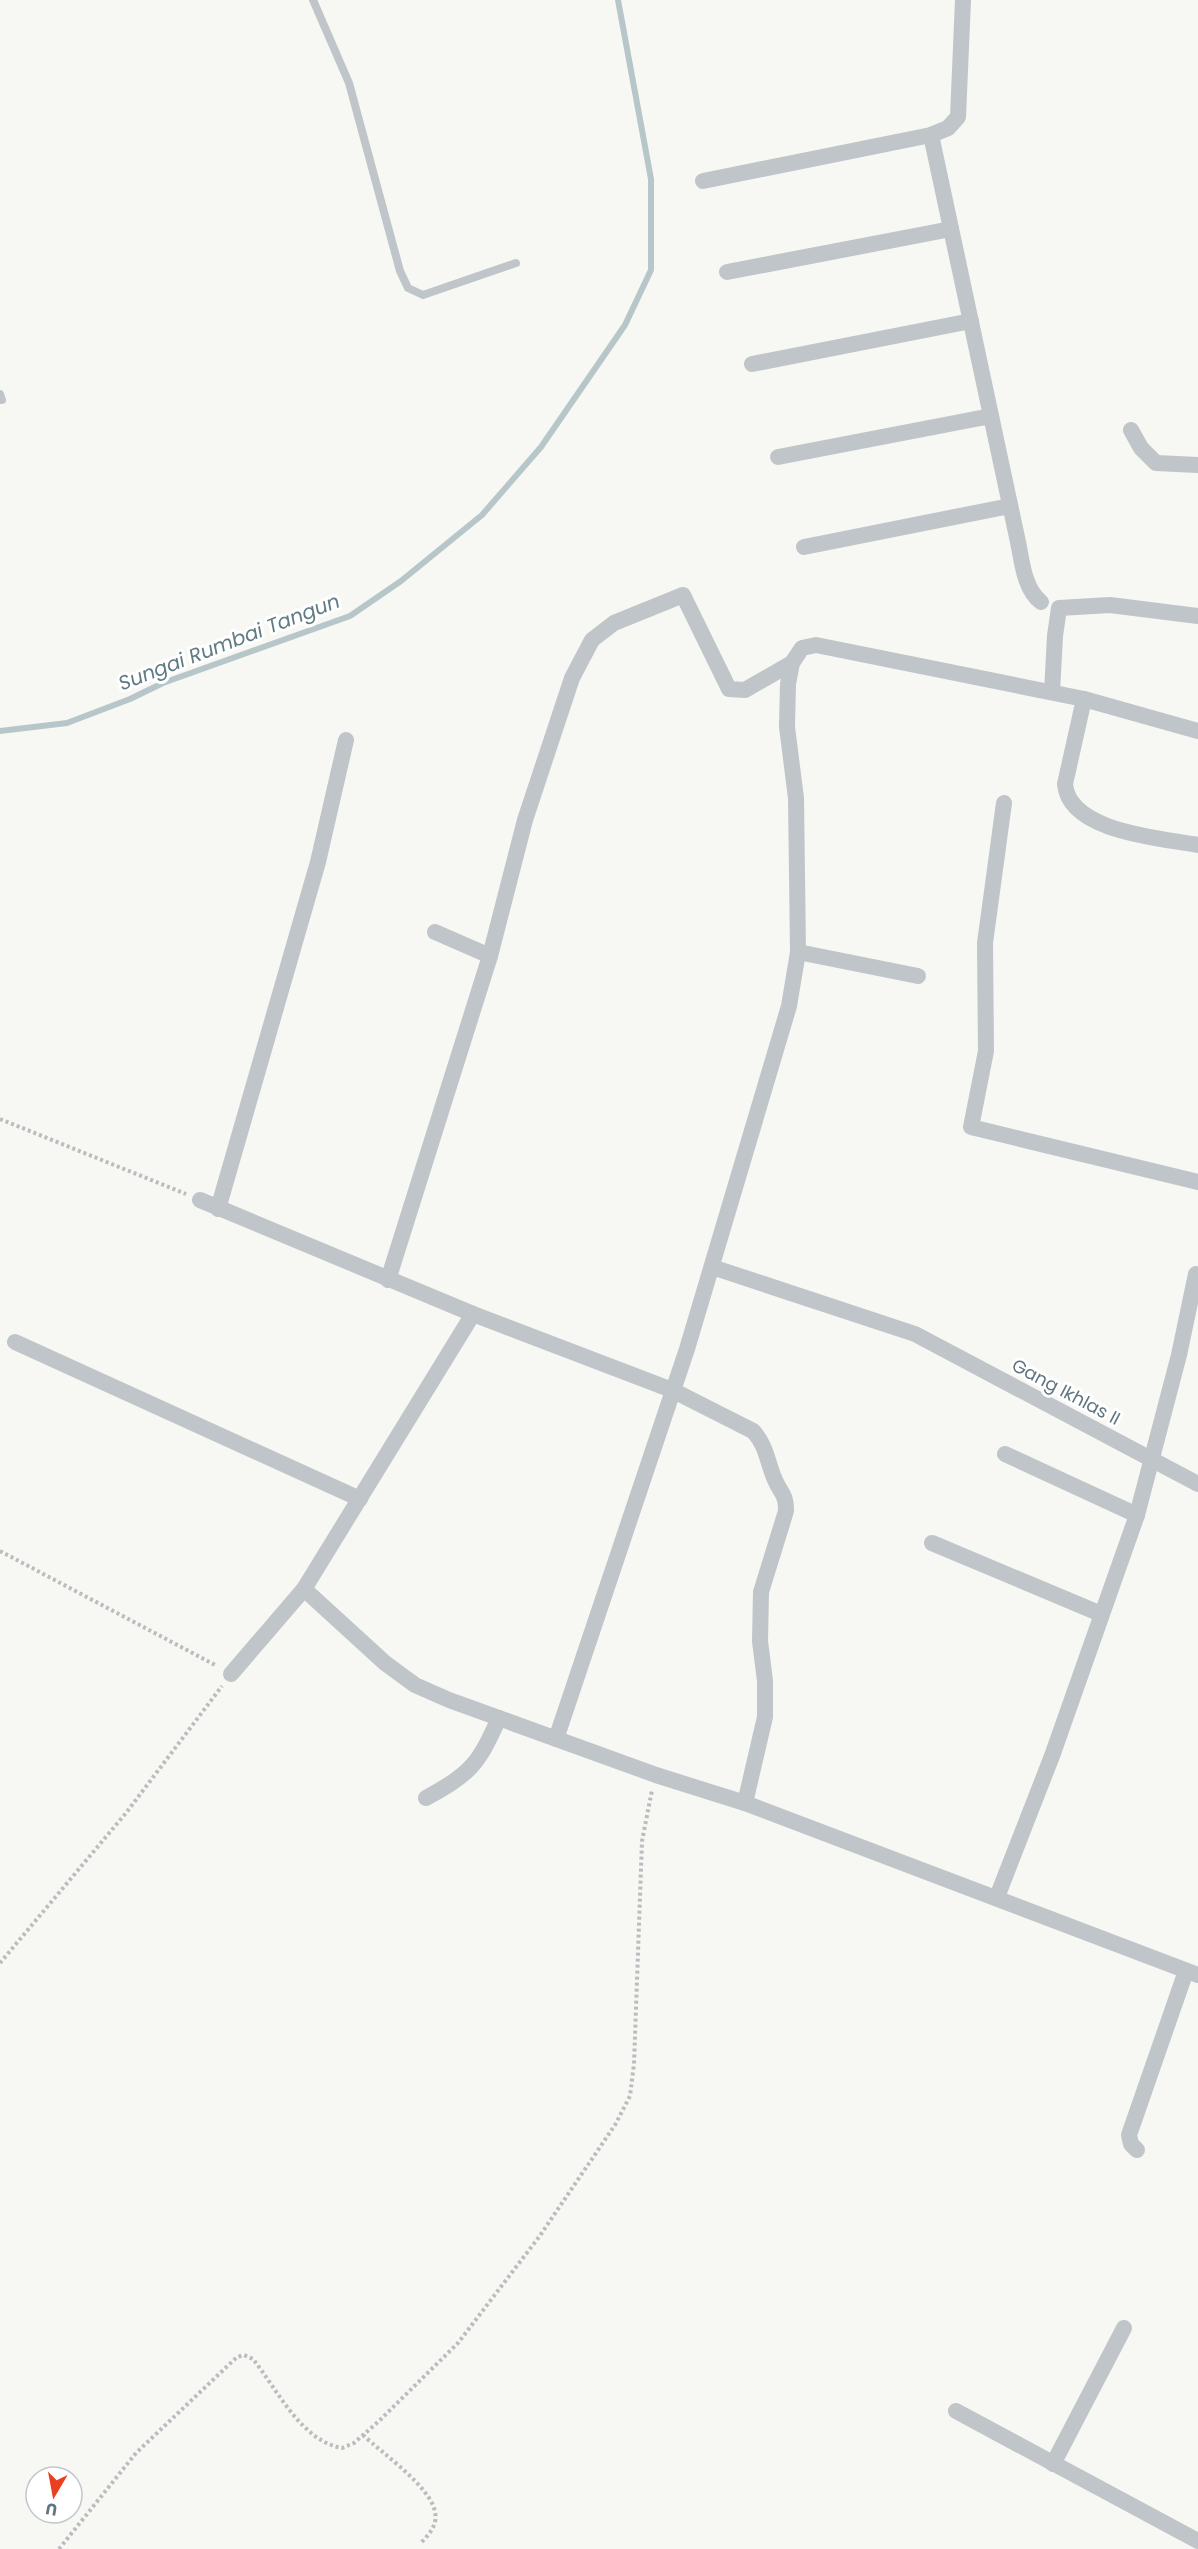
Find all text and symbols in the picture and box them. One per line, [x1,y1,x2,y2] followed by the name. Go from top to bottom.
[114,587,344,697] water label: Sungai Rumbai Tangun
[1008,1352,1125,1431] street label: Gang Ikhlas II
[24,2465,84,2525] north arrow
[44,2497,59,2522] text: U

